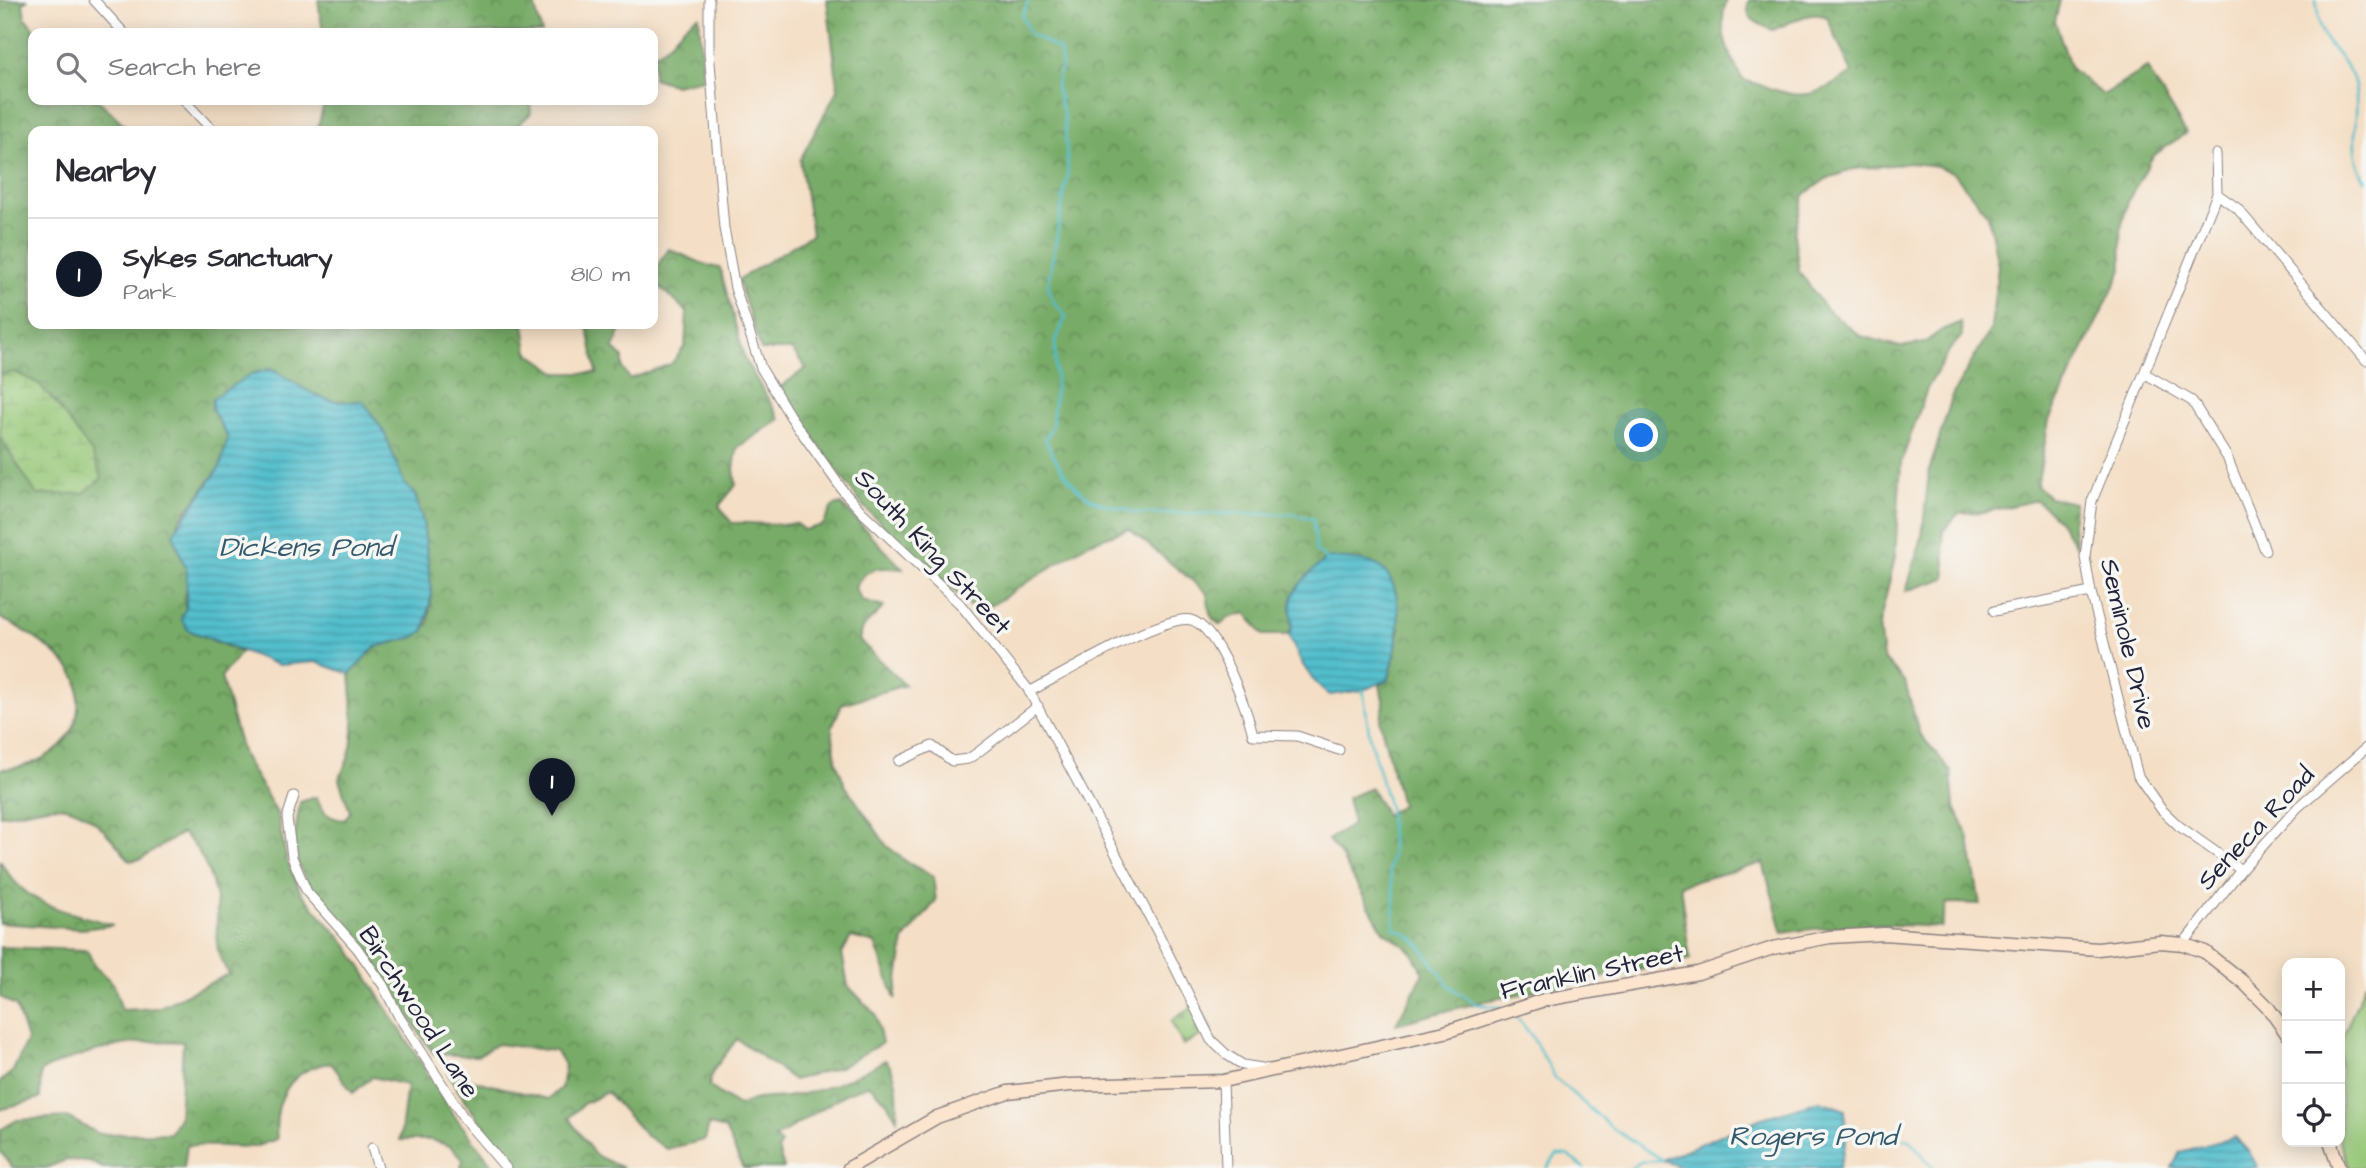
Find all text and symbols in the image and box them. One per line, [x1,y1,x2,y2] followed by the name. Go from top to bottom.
[28,28,658,105] search box
[52,48,90,86] icon: search
[108,49,261,85] text: Search here
[56,151,156,193] text: Nearby
[123,240,332,276] text: Sykes Sanctuary
[78,258,80,290] text: 1
[571,258,630,290] text: 810 m
[123,276,176,308] text: Park
[1624,418,1658,452] your location
[845,461,1020,645] street label: South King Street
[219,528,398,567] water label: Dickens Pond
[2091,555,2165,733] street label: Seminole Drive
[529,758,575,816] pin: 1
[2189,758,2323,898] street label: Seneca Road
[350,919,488,1105] street label: Birchwood Lane
[1497,935,1687,1009] street label: Franklin Street
[2282,958,2345,1147] map controls
[2282,958,2345,1021] button: +
[2282,1021,2345,1084] button: −
[2282,1084,2345,1147] button: locate
[1729,1117,1903,1157] water label: Rogers Pond

